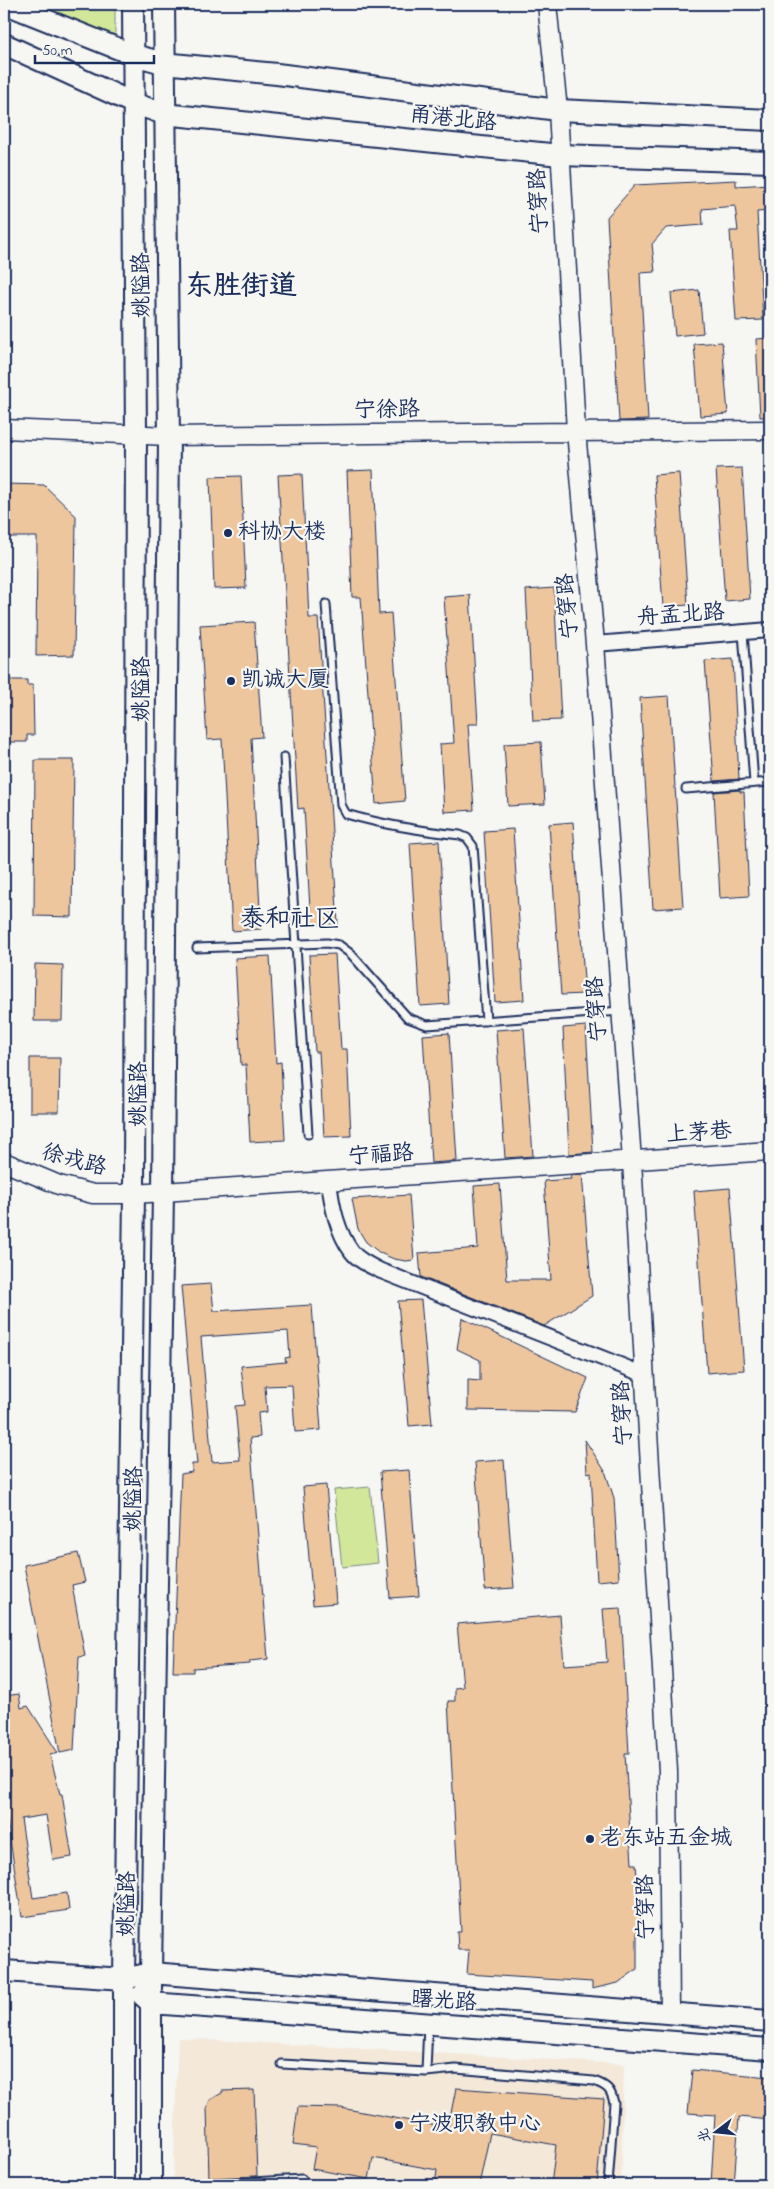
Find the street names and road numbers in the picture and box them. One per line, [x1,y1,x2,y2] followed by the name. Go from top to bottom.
[408,99,498,141] street label: 甬港北路
[522,167,558,235] street label: 宁穿路
[126,252,160,318] street label: 姚隘路
[354,394,420,428] street label: 宁徐路
[550,572,588,640] street label: 宁穿路
[636,597,726,635] street label: 舟孟北路
[127,656,159,722] street label: 姚隘路
[580,975,616,1043] street label: 宁穿路
[124,1061,156,1127] street label: 姚隘路
[665,1116,733,1152] street label: 上茅巷
[38,1137,110,1185] street label: 徐戎路
[347,1138,415,1174] street label: 宁福路
[606,1379,642,1447] street label: 宁穿路
[118,1466,152,1532] street label: 姚隘路
[111,1871,145,1937] street label: 姚隘路
[630,1874,664,1940] street label: 宁穿路
[410,1984,478,2020] street label: 曙光路

